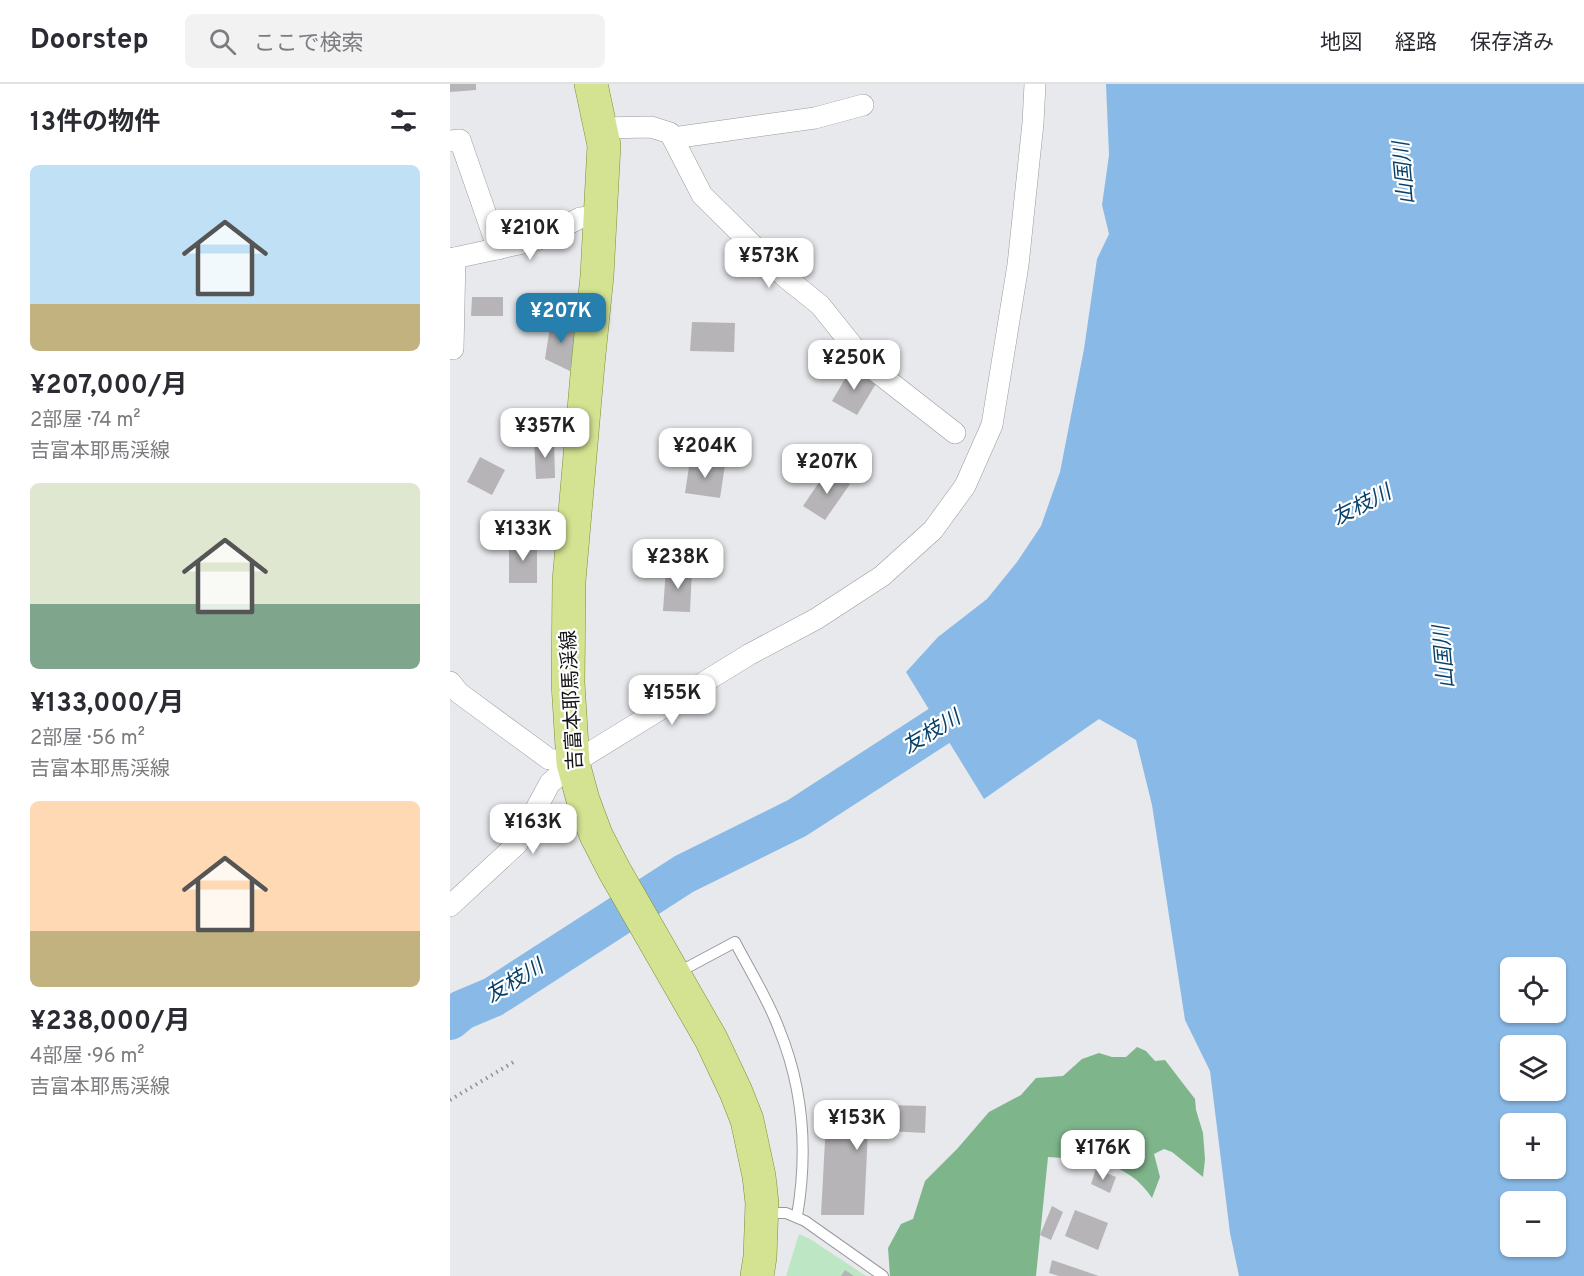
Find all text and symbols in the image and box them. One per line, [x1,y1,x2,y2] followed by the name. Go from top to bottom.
[185,14,605,68] search box
[30,23,149,59] text: Doorstep
[206,25,239,58] icon: search
[1320,30,1362,57] text: 地図
[1395,30,1437,57] text: 経路
[1470,30,1554,57] text: 保存済み
[254,31,364,58] text: ここで検索
[387,104,420,137] icon: filters
[30,107,160,140] text: 13件の物件
[1389,138,1421,206] water label: 山国川
[171,204,279,312] icon: home
[488,210,572,261] pin: ¥210K
[500,216,560,242] text: ¥210K
[727,238,811,289] pin: ¥573K
[739,244,799,270] text: ¥573K
[519,293,603,344] pin: ¥207K
[530,299,592,325] text: ¥207K
[812,340,896,391] pin: ¥250K
[822,346,886,372] text: ¥250K
[30,370,188,403] text: ¥207,000/月
[30,408,141,434] text: 2部屋 · 74 m²
[503,408,587,459] pin: ¥357K
[514,414,576,440] text: ¥357K
[663,428,747,479] pin: ¥204K
[673,434,737,460] text: ¥204K
[30,439,170,465] text: 吉富本耶馬渓線
[785,444,869,495] pin: ¥207K
[796,450,858,476] text: ¥207K
[1328,479,1398,532] water label: 友枝川
[481,511,565,562] pin: ¥133K
[494,517,552,543] text: ¥133K
[171,522,279,630] icon: home
[636,539,720,590] pin: ¥238K
[646,545,710,571] text: ¥238K
[1429,622,1461,690] water label: 山国川
[556,629,590,771] street label: 吉富本耶馬渓線
[630,675,714,726] pin: ¥155K
[643,681,701,707] text: ¥155K
[30,688,184,721] text: ¥133,000/月
[898,704,968,761] water label: 友枝川
[30,726,145,752] text: 2部屋 · 56 m²
[30,757,170,783] text: 吉富本耶馬渓線
[491,804,575,855] pin: ¥163K
[504,810,562,836] text: ¥163K
[171,840,279,948] icon: home
[481,953,551,1010] water label: 友枝川
[1500,957,1566,1257] map controls
[1500,957,1566,1023] button: locate
[30,1006,191,1039] text: ¥238,000/月
[1500,1035,1566,1101] button: layers
[30,1044,145,1070] text: 4部屋 · 96 m²
[30,1075,170,1101] text: 吉富本耶馬渓線
[815,1100,899,1151] pin: ¥153K
[828,1106,886,1132] text: ¥153K
[1500,1113,1566,1179] button: +
[1061,1130,1145,1181] pin: ¥176K
[1075,1136,1131,1162] text: ¥176K
[1500,1191,1566,1257] button: −

